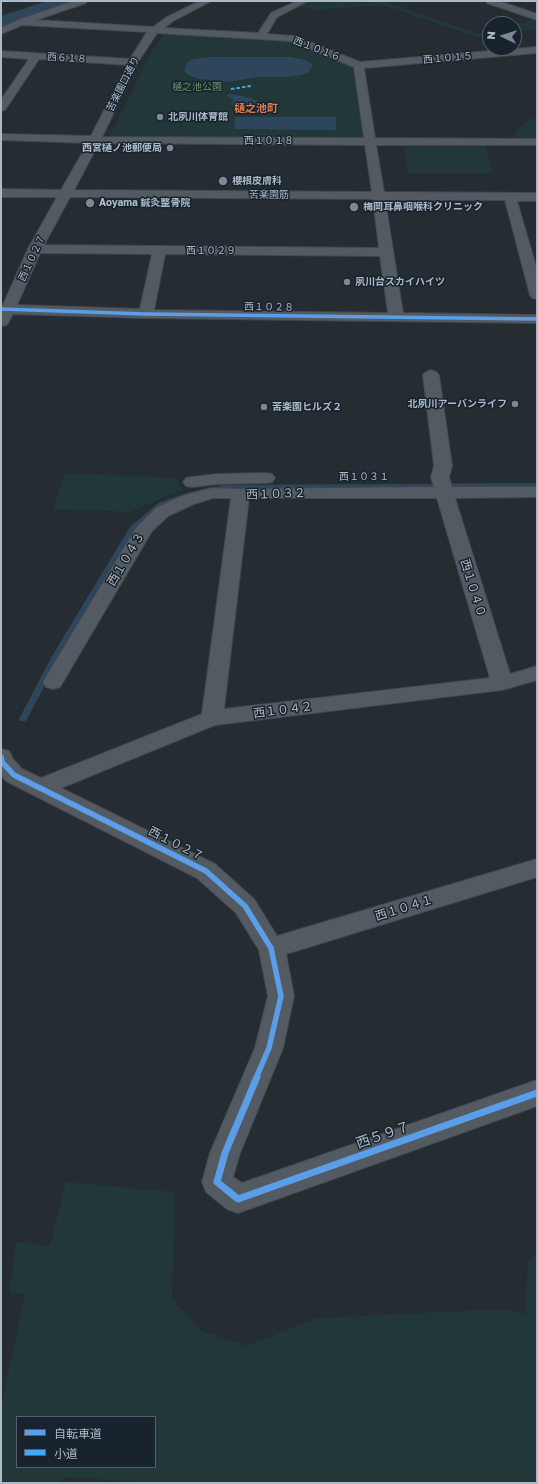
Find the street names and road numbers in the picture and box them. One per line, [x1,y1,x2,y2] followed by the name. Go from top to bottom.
[292,34,342,64] street label: 西１０１６
[423,50,473,66] street label: 西１０１５
[47,51,87,65] street label: 西６１８
[104,55,142,113] street label: 苦楽園口通り
[244,135,294,147] street label: 西１０１８
[249,189,289,201] street label: 苦楽園筋
[16,233,48,283] street label: 西１０２７
[186,245,236,257] street label: 西１０２９
[244,301,294,313] street label: 西１０２８
[339,471,389,483] street label: 西１０３１
[246,486,306,502] street label: 西１０３２
[104,530,148,588] street label: 西１０４３
[457,557,489,619] street label: 西１０４０
[252,699,314,721] street label: 西１０４２
[146,824,206,864] street label: 西１０２７
[373,892,435,924] street label: 西１０４１
[354,1118,412,1152] street label: 西５９７

